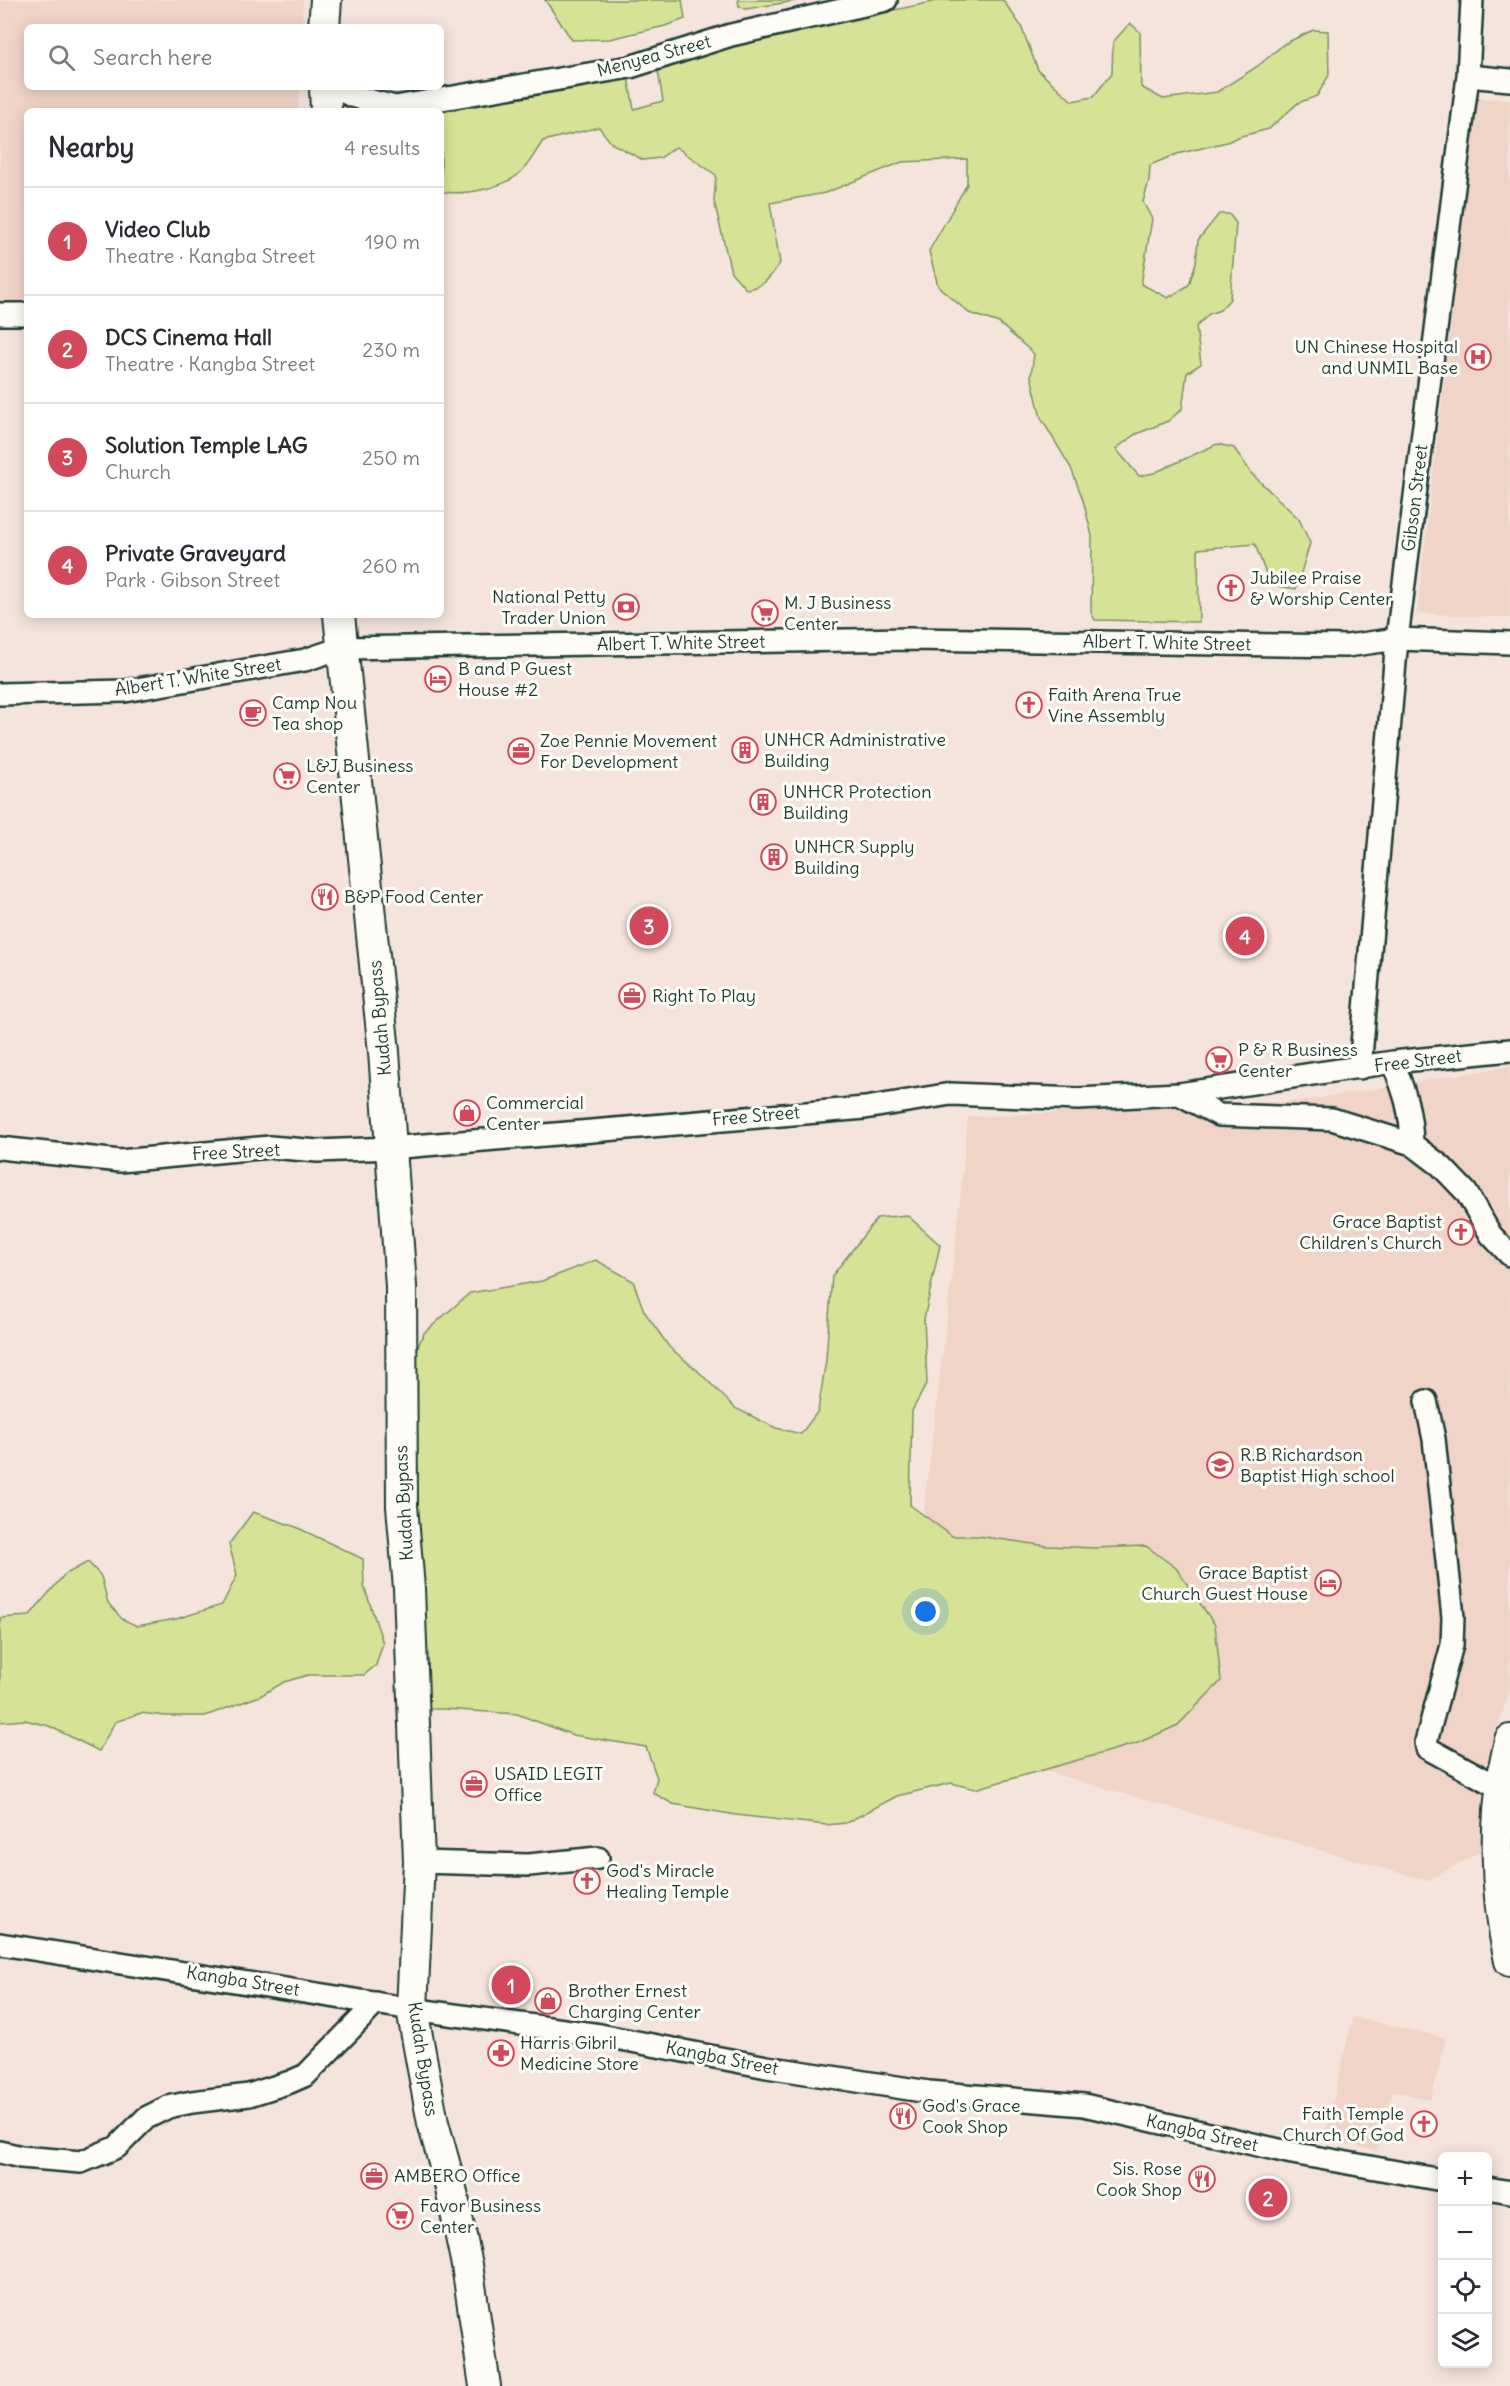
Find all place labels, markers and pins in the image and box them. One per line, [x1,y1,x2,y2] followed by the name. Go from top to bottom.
[1295,335,1458,379] place label: UN Chinese Hospital and UNMIL Base
[1463,342,1493,372] hospital icon: UN Chinese Hospital and UNMIL Base
[1250,566,1393,610] place label: Jubilee Praise & Worship Center
[1216,573,1246,603] church icon: Jubilee Praise & Worship Center
[492,585,606,629] place label: National Petty Trader Union
[784,591,891,635] place label: M. J Business Center
[611,592,641,622] bank icon: National Petty Trader Union
[750,598,780,628] supermarket icon: M. J Business Center
[458,657,572,701] place label: B and P Guest House #2
[423,664,453,694] hotel icon: B and P Guest House #2
[1048,683,1181,727] place label: Faith Arena True Vine Assembly
[1014,690,1044,720] church icon: Faith Arena True Vine Assembly
[272,691,357,735] place label: Camp Nou Tea shop
[238,698,268,728] cafe icon: Camp Nou Tea shop
[764,728,946,772] place label: UNHCR Administrative Building
[540,729,717,773] place label: Zoe Pennie Movement For Development
[730,735,760,765] building icon: UNHCR Administrative Building
[506,736,536,766] office icon: Zoe Pennie Movement For Development
[306,754,414,798] place label: L&J Business Center
[272,761,302,791] supermarket icon: L&J Business Center
[783,780,932,824] place label: UNHCR Protection Building
[748,787,778,817] building icon: UNHCR Protection Building
[794,835,915,879] place label: UNHCR Supply Building
[759,842,789,872] building icon: UNHCR Supply Building
[310,882,340,912] restaurant icon: B&P Food Center
[344,885,484,908] place label: B&P Food Center
[630,904,668,948] pin: 3
[1226,914,1264,958] pin: 4
[617,981,647,1011] office icon: Right To Play
[652,984,756,1007] place label: Right To Play
[1238,1038,1358,1082] place label: P & R Business Center
[1204,1045,1234,1075] supermarket icon: P & R Business Center
[486,1091,584,1135] place label: Commercial Center
[452,1098,482,1128] shop icon: Commercial Center
[1299,1210,1442,1254] place label: Grace Baptist Children's Church
[1446,1217,1476,1247] church icon: Grace Baptist Children's Church
[1240,1443,1395,1487] place label: R.B Richardson Baptist High school
[1205,1450,1235,1480] school or university icon: R.B Richardson Baptist High school
[1141,1561,1308,1605] place label: Grace Baptist Church Guest House
[1313,1568,1343,1598] hotel icon: Grace Baptist Church Guest House
[494,1762,603,1806] place label: USAID LEGIT Office
[459,1769,489,1799] office icon: USAID LEGIT Office
[606,1859,729,1903] place label: God's Miracle Healing Temple
[572,1866,602,1896] church icon: God's Miracle Healing Temple
[492,1962,530,2008] pin: 1
[568,1979,701,2023] place label: Brother Ernest Charging Center
[533,1986,563,2016] shop icon: Brother Ernest Charging Center
[520,2031,639,2075] place label: Harris Gibril Medicine Store
[486,2038,516,2068] pharmacy icon: Harris Gibril Medicine Store
[922,2094,1020,2138] place label: God's Grace Cook Shop
[888,2101,918,2131] restaurant icon: God's Grace Cook Shop
[1283,2102,1404,2146] place label: Faith Temple Church Of God
[1409,2109,1439,2139] church icon: Faith Temple Church Of God
[1096,2157,1182,2201] place label: Sis. Rose Cook Shop
[359,2161,389,2191] office icon: AMBERO Office
[394,2164,520,2187] place label: AMBERO Office
[1187,2164,1217,2194] restaurant icon: Sis. Rose Cook Shop
[1248,2176,1288,2220] pin: 2
[420,2194,541,2238] place label: Favor Business Center
[385,2201,415,2231] supermarket icon: Favor Business Center

